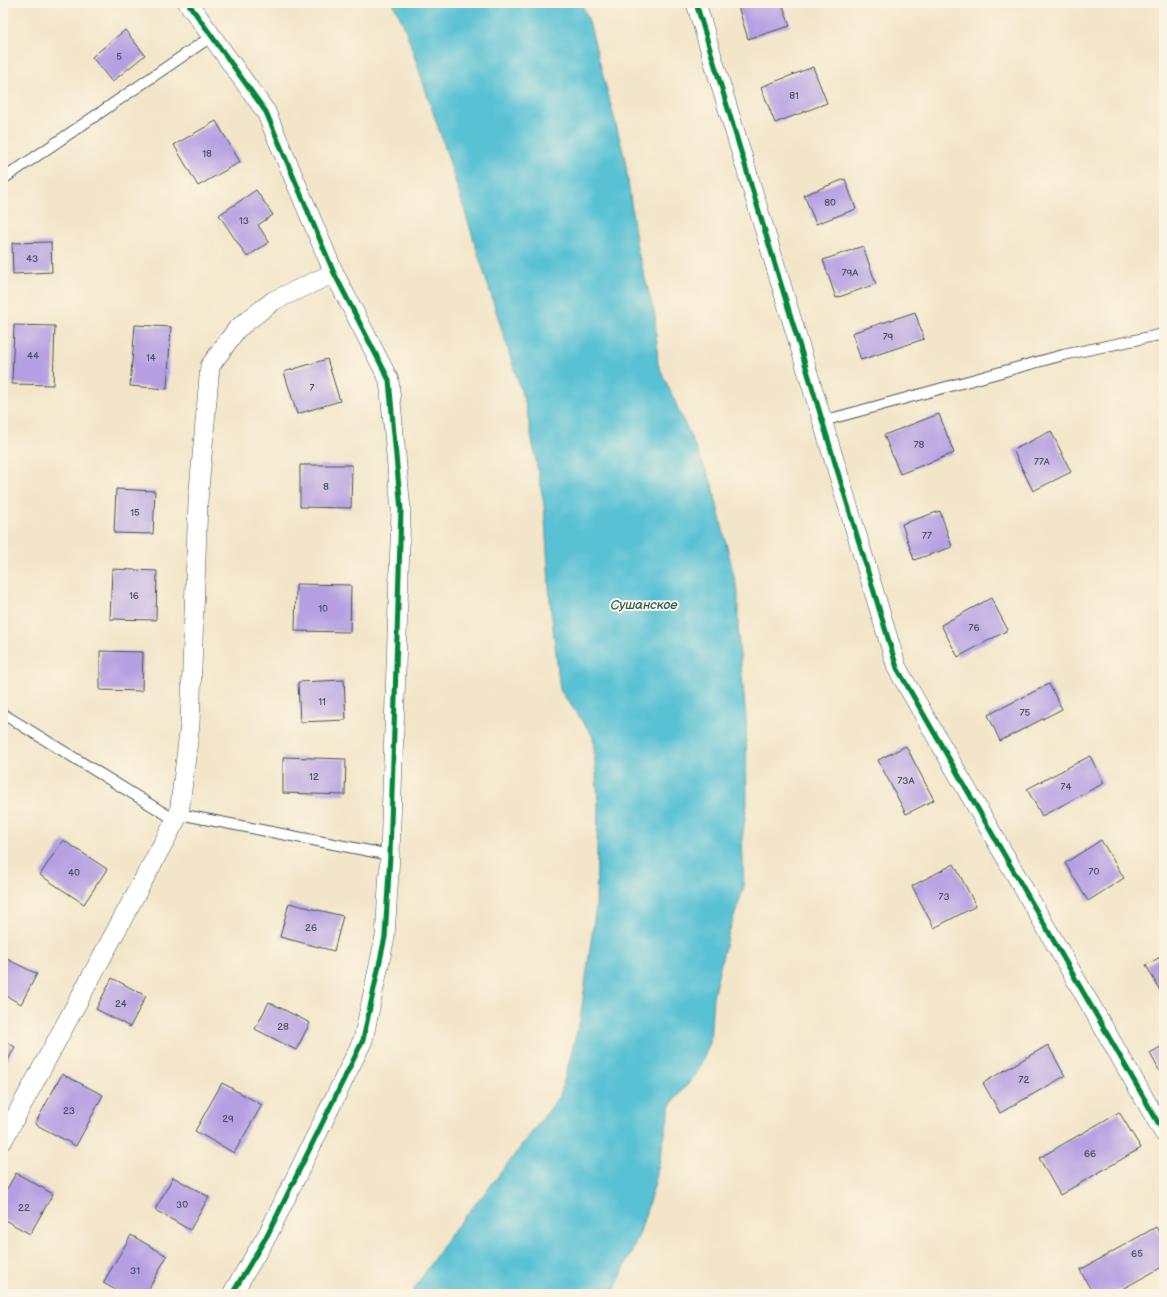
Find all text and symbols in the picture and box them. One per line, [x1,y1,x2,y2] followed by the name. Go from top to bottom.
[116,51,122,63] house number: 5
[789,90,799,102] house number: 81
[202,148,212,160] house number: 18
[824,197,836,209] house number: 80
[239,215,249,227] house number: 13
[26,253,38,265] house number: 43
[842,267,859,279] house number: 79А
[883,331,894,343] house number: 79
[27,350,39,362] house number: 44
[146,352,156,364] house number: 14
[310,382,315,394] house number: 7
[914,439,925,451] house number: 78
[1034,456,1051,468] house number: 77А
[323,481,329,493] house number: 8
[130,507,140,519] house number: 15
[922,530,932,542] house number: 77
[129,590,139,602] house number: 16
[610,597,678,613] water label: Сушанское
[318,603,328,615] house number: 10
[968,622,980,634] house number: 76
[318,696,326,708] house number: 11
[1020,707,1031,719] house number: 75
[309,771,319,783] house number: 12
[897,775,915,787] house number: 73А
[1060,781,1072,793] house number: 74
[1089,866,1100,878] house number: 70
[68,867,80,879] house number: 40
[938,891,950,903] house number: 73
[305,922,317,934] house number: 26
[115,998,127,1010] house number: 24
[277,1021,289,1033] house number: 28
[1019,1074,1030,1086] house number: 72
[63,1105,75,1117] house number: 23
[222,1113,234,1125] house number: 29
[1084,1148,1096,1160] house number: 66
[176,1199,188,1211] house number: 30
[18,1202,30,1214] house number: 22
[1131,1248,1143,1260] house number: 65
[130,1265,140,1277] house number: 31

